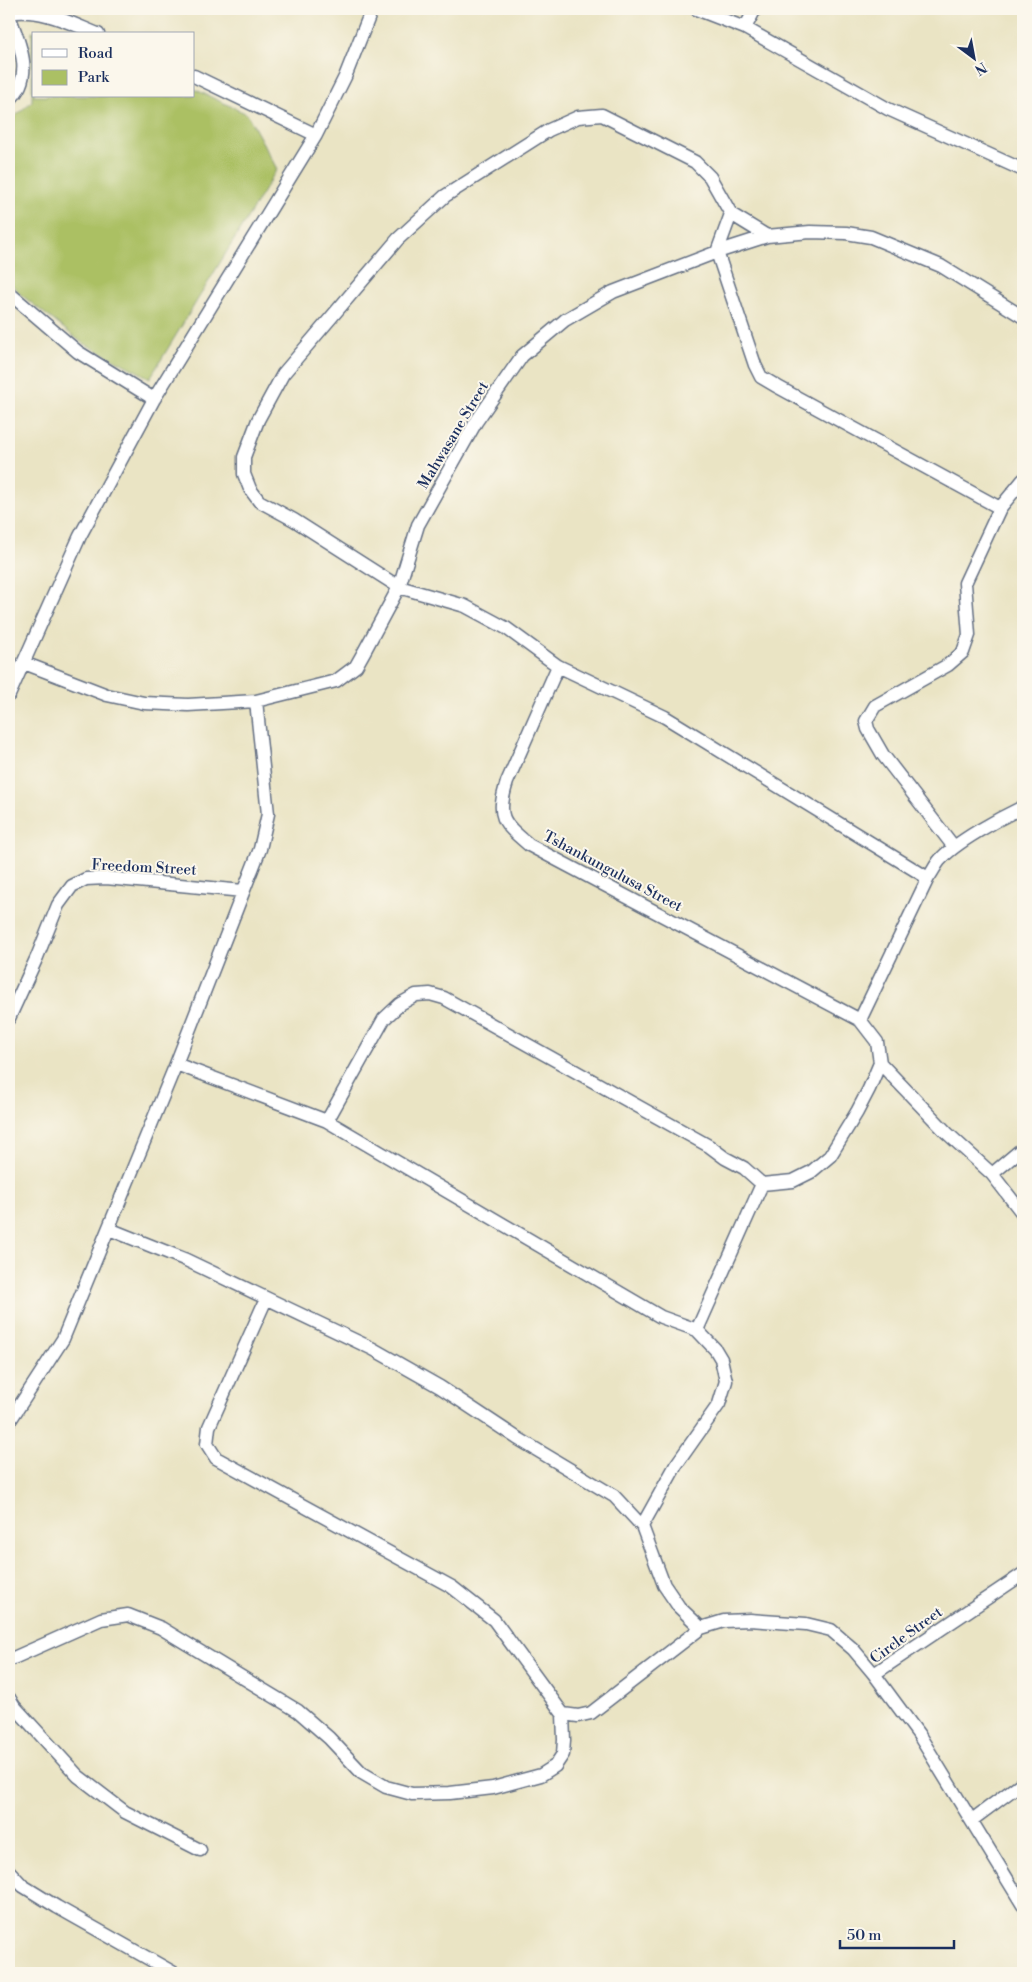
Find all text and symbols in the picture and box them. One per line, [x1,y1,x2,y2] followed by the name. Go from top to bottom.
[32,32,195,98] legend
[950,32,1000,82] north arrow
[78,44,113,63] text: Road
[971,58,990,79] text: N
[78,68,110,87] text: Park
[414,377,493,493] street label: Mahwasane Street
[540,827,686,916] street label: Tshankungulusa Street
[91,855,198,880] street label: Freedom Street
[866,1602,947,1668] street label: Circle Street
[840,1917,953,1949] scale bar
[847,1926,881,1945] text: 50 m

